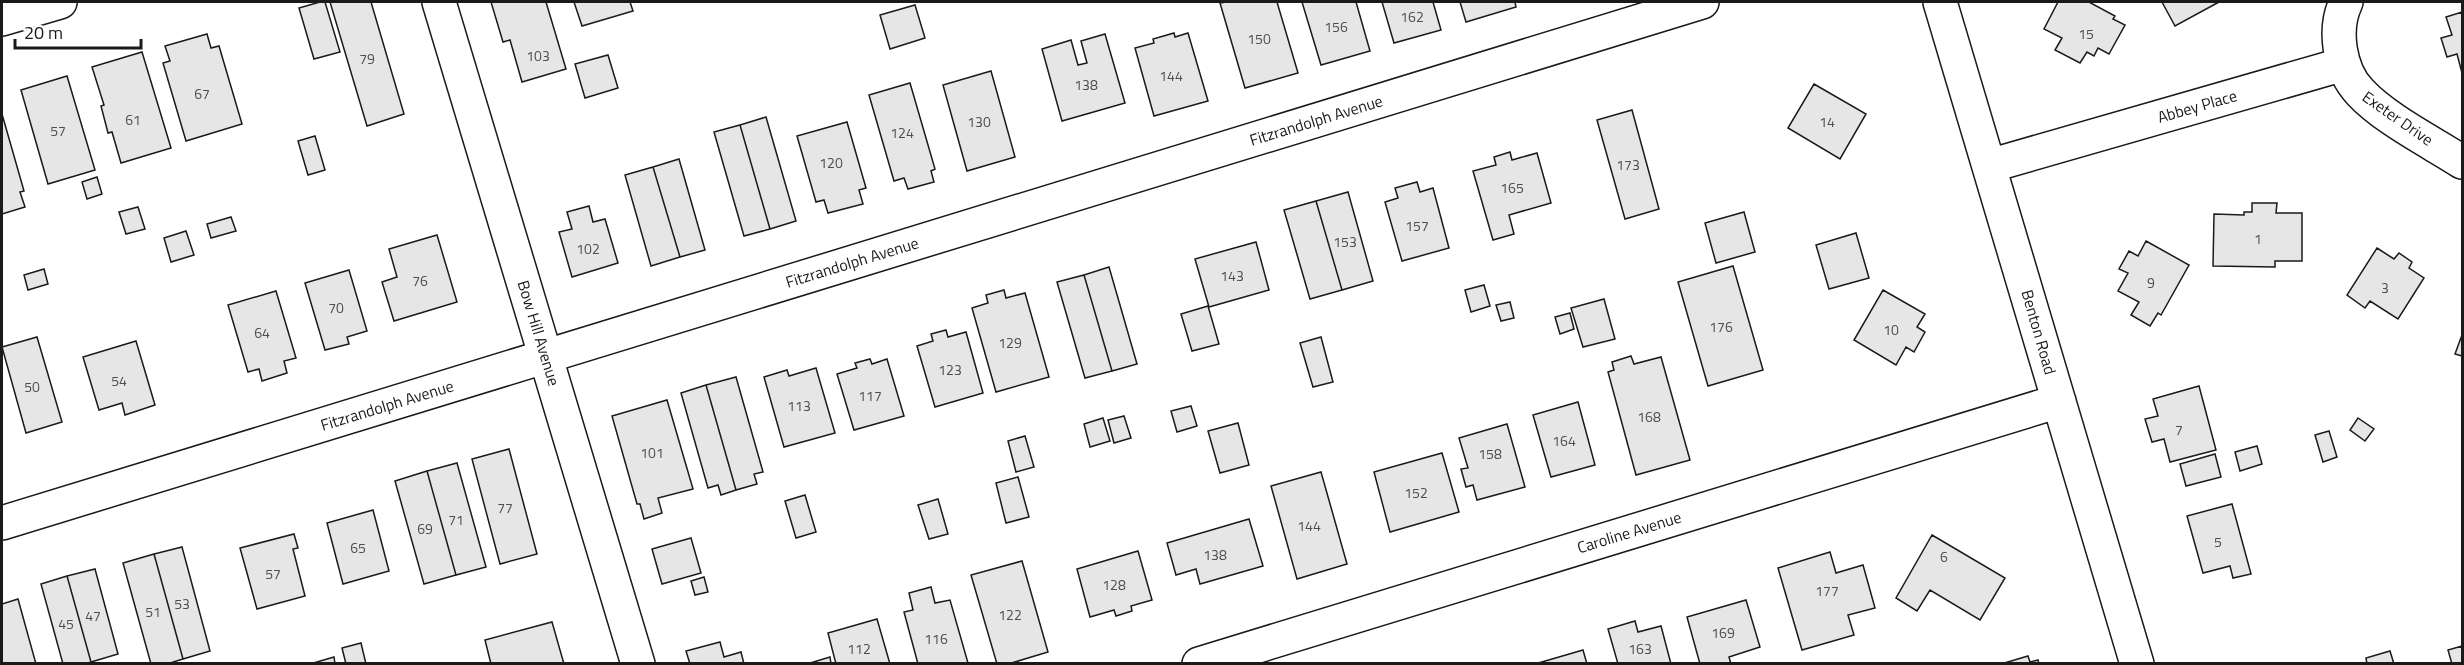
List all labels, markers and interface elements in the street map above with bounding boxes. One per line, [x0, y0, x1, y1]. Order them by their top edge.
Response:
house number: 162 [1400, 6, 1424, 27]
scale bar [15, 12, 141, 50]
house number: 156 [1324, 16, 1348, 37]
text: 20 m [24, 19, 63, 46]
house number: 15 [2078, 23, 2094, 44]
house number: 150 [1247, 28, 1271, 49]
house number: 103 [526, 45, 550, 66]
house number: 79 [359, 48, 375, 69]
house number: 144 [1159, 65, 1183, 86]
house number: 138 [1074, 74, 1098, 95]
house number: 67 [194, 83, 210, 104]
street label: Abbey Place [2154, 83, 2240, 129]
street label: Exeter Drive [2358, 85, 2438, 151]
street label: Fitzrandolph Avenue [1246, 88, 1386, 152]
house number: 61 [125, 109, 141, 130]
house number: 130 [967, 111, 991, 132]
house number: 14 [1819, 111, 1835, 132]
house number: 57 [50, 120, 66, 141]
house number: 124 [890, 122, 914, 143]
house number: 120 [819, 152, 843, 173]
house number: 173 [1616, 154, 1640, 175]
house number: 165 [1500, 177, 1524, 198]
house number: 157 [1405, 215, 1429, 236]
house number: 1 [2254, 228, 2262, 249]
street label: Fitzrandolph Avenue [782, 230, 922, 294]
house number: 153 [1333, 231, 1357, 252]
house number: 102 [576, 238, 600, 259]
house number: 143 [1220, 265, 1244, 286]
house number: 76 [412, 270, 428, 291]
house number: 9 [2147, 272, 2155, 293]
street label: Bow Hill Avenue [512, 277, 566, 389]
house number: 3 [2381, 277, 2389, 298]
street label: Benton Road [2015, 287, 2063, 377]
house number: 70 [328, 297, 344, 318]
house number: 176 [1709, 316, 1733, 337]
house number: 10 [1883, 319, 1899, 340]
house number: 64 [254, 322, 270, 343]
house number: 129 [998, 332, 1022, 353]
house number: 123 [938, 359, 962, 380]
house number: 54 [111, 370, 127, 391]
street label: Fitzrandolph Avenue [317, 373, 457, 437]
house number: 50 [24, 376, 40, 397]
house number: 117 [858, 385, 882, 406]
house number: 113 [787, 395, 811, 416]
house number: 168 [1637, 406, 1661, 427]
house number: 7 [2175, 419, 2183, 440]
house number: 164 [1552, 430, 1576, 451]
house number: 101 [640, 442, 664, 463]
house number: 158 [1478, 443, 1502, 464]
house number: 152 [1404, 482, 1428, 503]
house number: 77 [497, 497, 513, 518]
street label: Caroline Avenue [1574, 505, 1684, 559]
house number: 71 [448, 509, 464, 530]
house number: 144 [1297, 515, 1321, 536]
house number: 69 [417, 518, 433, 539]
house number: 5 [2214, 531, 2222, 552]
house number: 65 [350, 537, 366, 558]
house number: 138 [1203, 544, 1227, 565]
house number: 6 [1940, 546, 1948, 567]
house number: 57 [265, 563, 281, 584]
house number: 128 [1102, 574, 1126, 595]
house number: 177 [1815, 580, 1839, 601]
house number: 53 [174, 593, 190, 614]
house number: 51 [145, 601, 161, 622]
house number: 122 [998, 604, 1022, 625]
house number: 47 [85, 605, 101, 626]
house number: 45 [58, 613, 74, 634]
house number: 169 [1711, 622, 1735, 643]
house number: 116 [924, 628, 948, 649]
house number: 112 [847, 638, 871, 659]
house number: 163 [1628, 638, 1652, 659]

